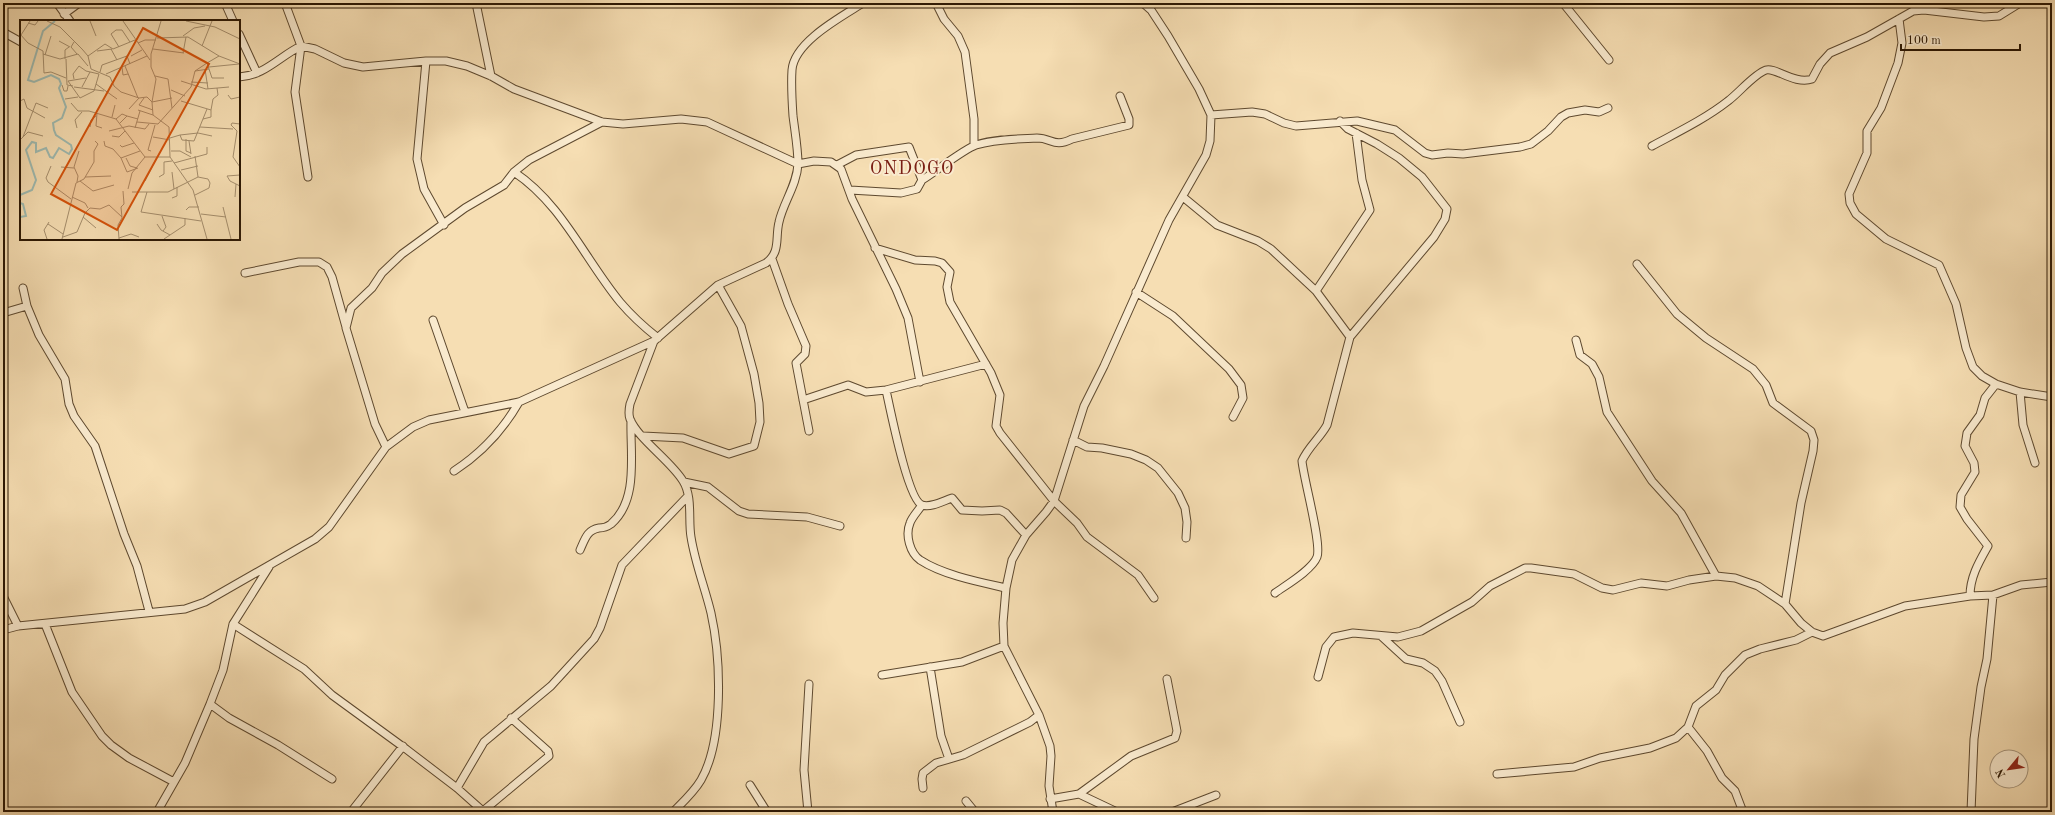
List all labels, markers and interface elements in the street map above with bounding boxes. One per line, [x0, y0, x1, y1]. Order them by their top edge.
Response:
inset map [20, 20, 240, 240]
scale bar [1901, 26, 2020, 52]
text: 100 m [1907, 35, 1941, 47]
district label: ONDOGO [870, 160, 954, 178]
north arrow [1989, 749, 2029, 789]
text: N [1994, 766, 2008, 779]

